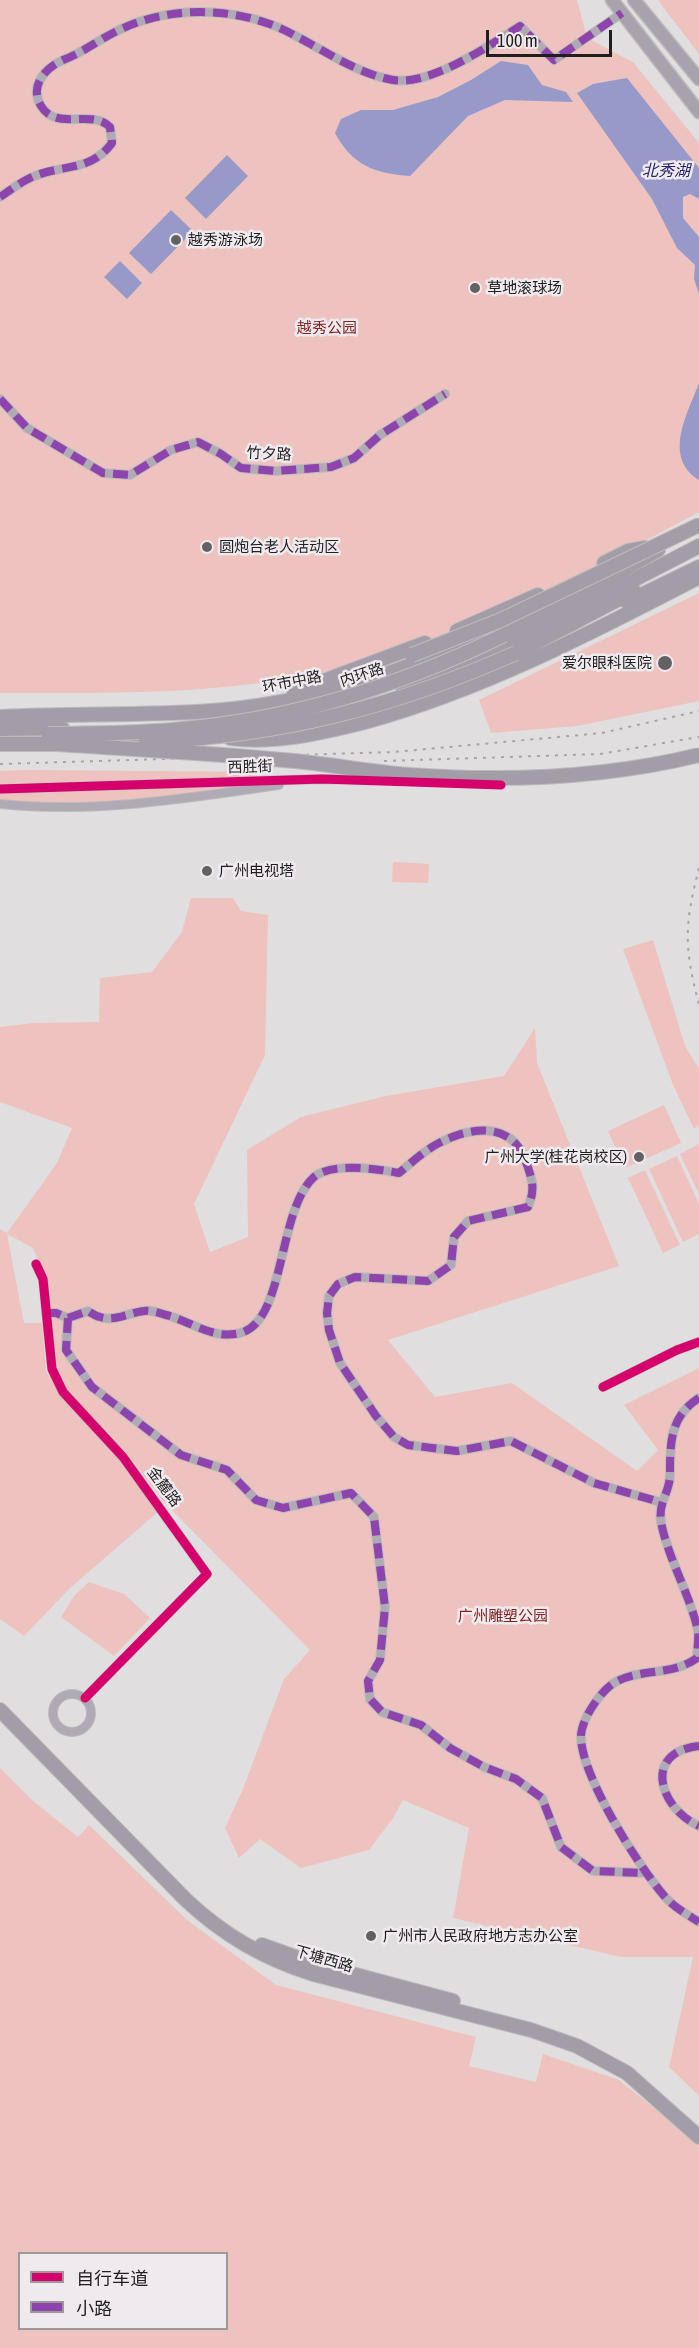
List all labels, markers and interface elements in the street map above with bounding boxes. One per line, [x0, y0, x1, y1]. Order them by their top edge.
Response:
scale bar [489, 18, 615, 56]
text: 100 m [497, 30, 538, 51]
water label: 北秀湖 [642, 161, 690, 181]
place label: 越秀游泳场 [188, 231, 263, 249]
marker: 越秀游泳场 [169, 233, 183, 247]
place label: 草地滚球场 [487, 279, 562, 297]
marker: 草地滚球场 [468, 281, 482, 295]
park label: 越秀公园 [297, 319, 357, 337]
street label: 竹夕路 [246, 444, 292, 464]
place label: 圆炮台老人活动区 [219, 538, 339, 556]
marker: 圆炮台老人活动区 [200, 540, 214, 554]
place label: 爱尔眼科医院 [562, 654, 652, 672]
marker: 爱尔眼科医院 [656, 654, 674, 672]
street label: 内环路 [338, 659, 386, 691]
street label: 环市中路 [261, 667, 323, 697]
street label: 西胜街 [227, 757, 273, 777]
place label: 广州电视塔 [219, 862, 294, 880]
marker: 广州电视塔 [200, 864, 214, 878]
place label: 广州大学(桂花岗校区) [485, 1148, 627, 1166]
marker: 广州大学(桂花岗校区) [632, 1150, 646, 1164]
street label: 金麓路 [143, 1464, 185, 1510]
park label: 广州雕塑公园 [458, 1607, 548, 1625]
place label: 广州市人民政府地方志办公室 [383, 1927, 578, 1945]
marker: 广州市人民政府地方志办公室 [364, 1929, 378, 1943]
street label: 下塘西路 [293, 1942, 355, 1976]
legend [18, 2252, 228, 2330]
text: 自行车道 [76, 2268, 148, 2289]
text: 小路 [76, 2298, 112, 2319]

